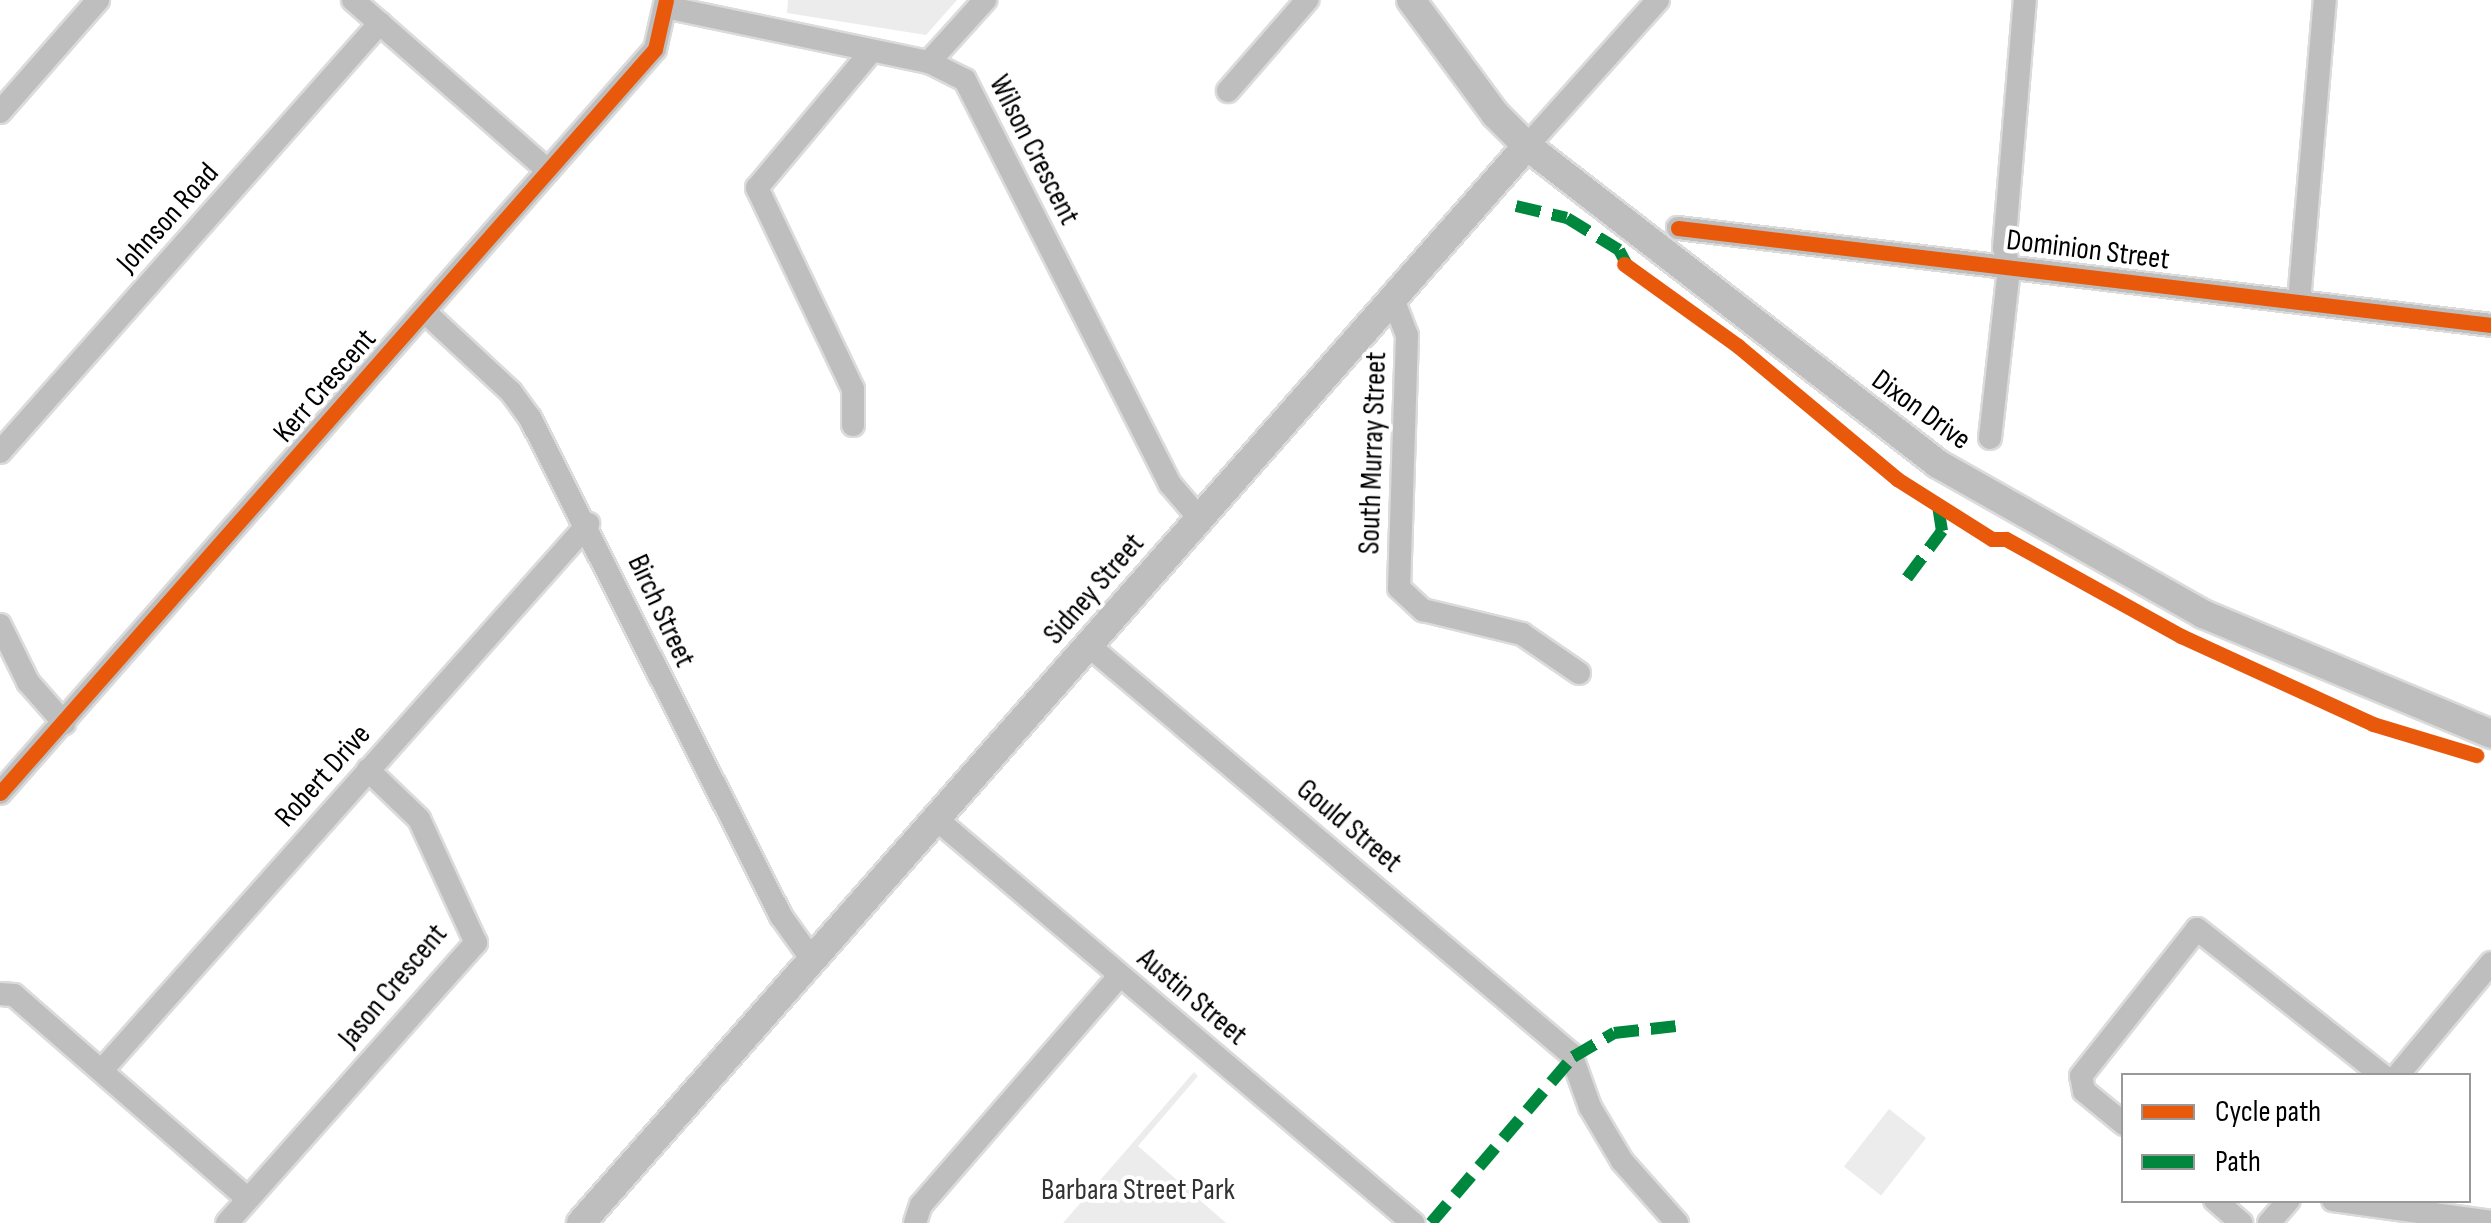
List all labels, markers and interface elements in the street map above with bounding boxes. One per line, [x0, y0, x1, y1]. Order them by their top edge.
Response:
street label: Wilson Crescent [981, 69, 1087, 231]
street label: Johnson Road [109, 156, 227, 280]
street label: Dominion Street [2005, 222, 2171, 278]
street label: Kerr Crescent [266, 322, 384, 450]
street label: South Murray Street [1351, 351, 1395, 555]
street label: Dixon Drive [1865, 362, 1977, 458]
street label: Sidney Street [1036, 526, 1152, 652]
street label: Birch Street [619, 549, 703, 673]
street label: Robert Drive [268, 717, 378, 835]
street label: Gould Street [1289, 772, 1409, 880]
street label: Jason Crescent [331, 917, 455, 1055]
street label: Austin Street [1130, 941, 1254, 1053]
legend [2121, 1073, 2471, 1203]
text: Cycle path [2215, 1094, 2321, 1130]
text: Path [2215, 1144, 2261, 1180]
park label: Barbara Street Park [1041, 1172, 1235, 1208]

